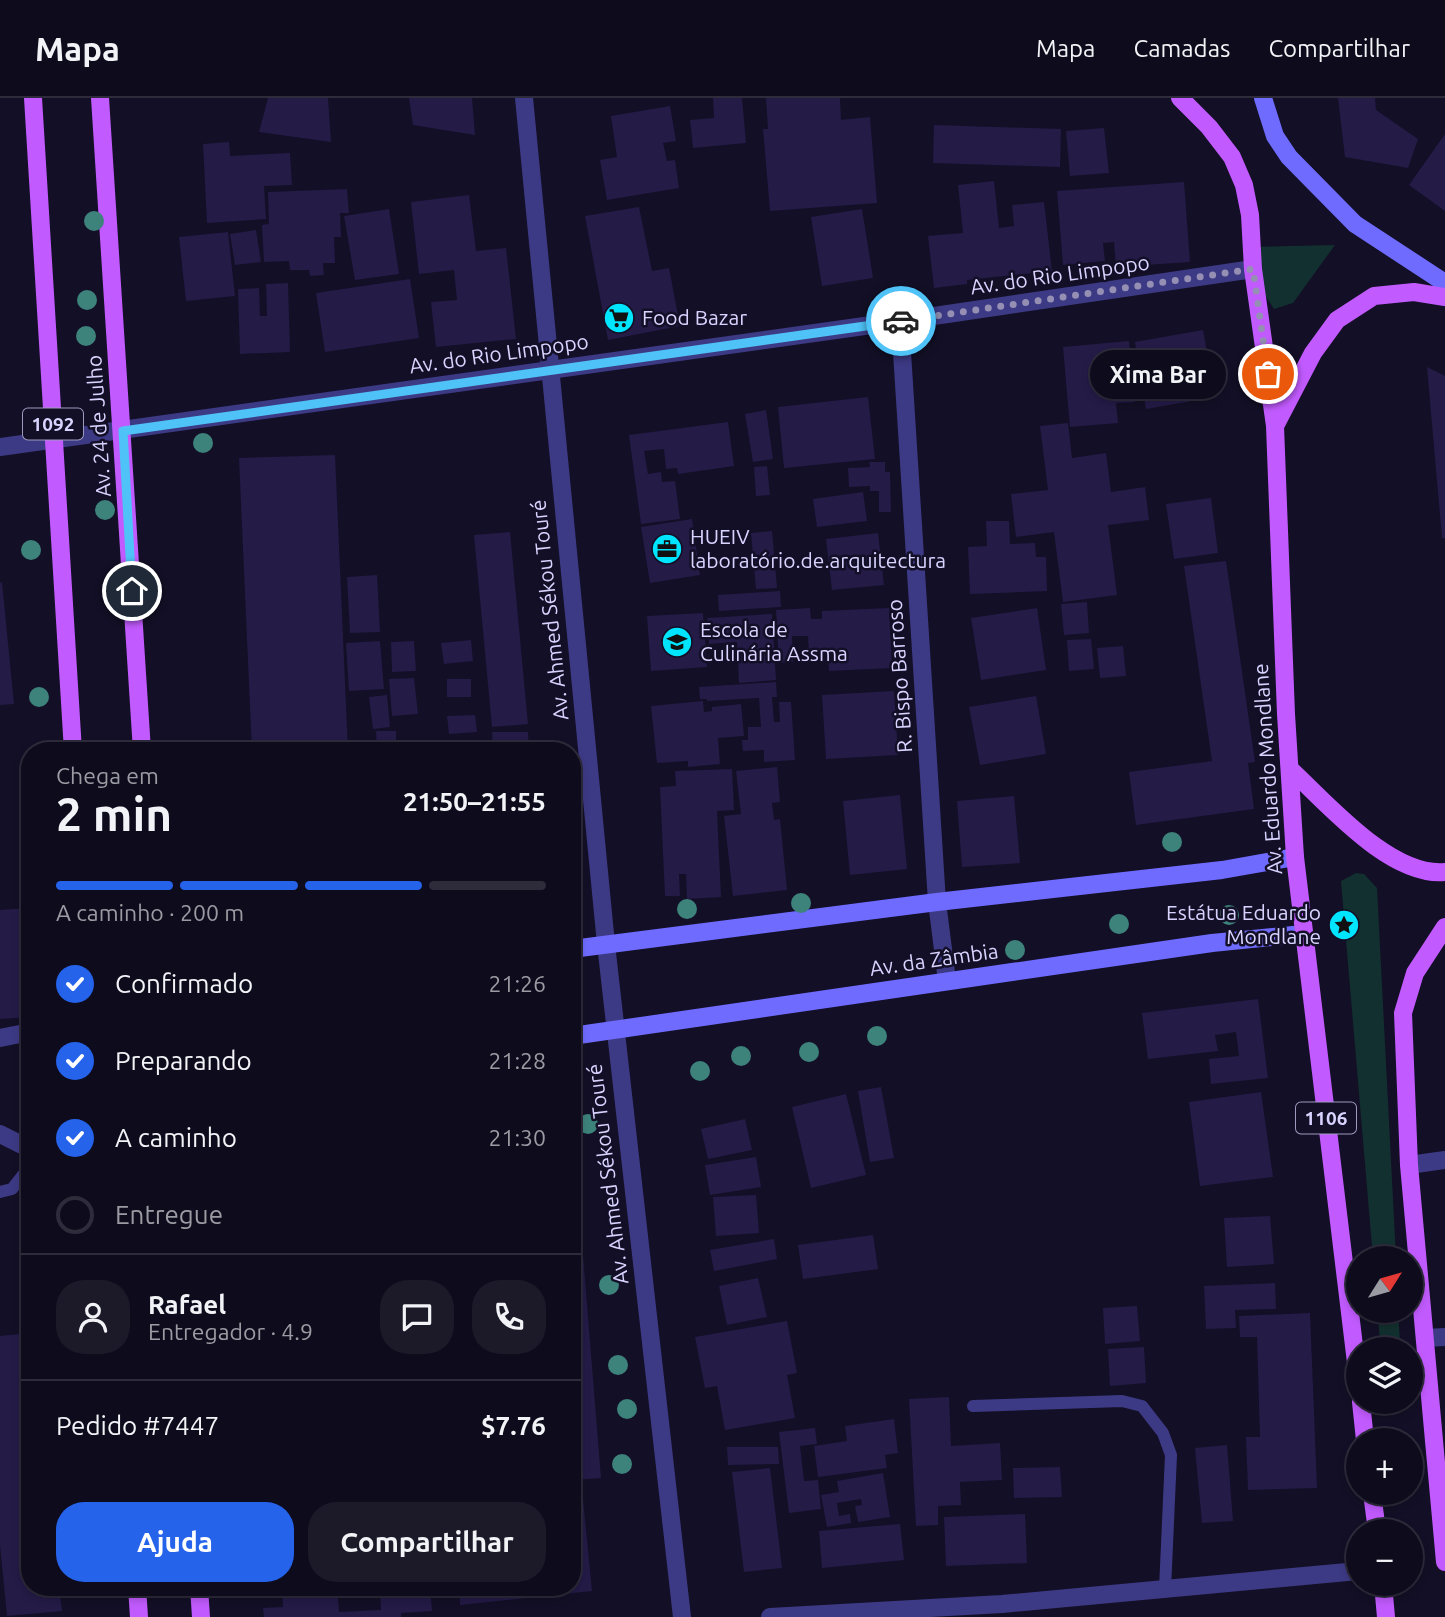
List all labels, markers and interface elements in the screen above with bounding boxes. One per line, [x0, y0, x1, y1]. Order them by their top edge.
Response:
text: Mapa [35, 30, 120, 67]
text: Mapa [1036, 35, 1095, 62]
text: Camadas [1133, 35, 1230, 62]
text: Compartilhar [1268, 35, 1410, 62]
street label: Av. do Rio Limpopo [969, 250, 1151, 298]
courier [866, 286, 936, 356]
supermarket icon: Food Bazar [602, 301, 636, 335]
icon: car [882, 302, 920, 340]
place label: Food Bazar [642, 305, 747, 329]
street label: Av. do Rio Limpopo [408, 329, 590, 377]
pin [1238, 344, 1298, 404]
callout: Xima Bar [1090, 350, 1226, 398]
street label: Av. 24 de Julho [81, 354, 115, 498]
icon: bag [1249, 355, 1287, 393]
text: Xima Bar [1110, 362, 1206, 387]
road number: 1092 [23, 408, 83, 440]
street label: Av. Ahmed Sékou Touré [525, 499, 573, 722]
place label: HUEIV laboratório.de.arquitectura [690, 524, 946, 572]
office icon: HUEIV laboratório.de.arquitectura [650, 532, 684, 566]
pin [102, 561, 162, 621]
icon: home [113, 572, 151, 610]
street label: R. Bispo Barroso [882, 598, 916, 754]
place label: Escola de Culinária Assma [700, 617, 848, 665]
school or university icon: Escola de Culinária Assma [660, 625, 694, 659]
street label: Av. Eduardo Mondlane [1248, 663, 1286, 876]
text: Chega em [56, 763, 159, 788]
text: 21:50–21:55 [403, 787, 546, 816]
text: 2 min [56, 788, 172, 840]
text: A caminho · 200 m [56, 900, 244, 925]
place label: Estátua Eduardo Mondlane [1166, 900, 1321, 948]
place icon: Estátua Eduardo Mondlane [1327, 908, 1361, 942]
street label: Av. da Zâmbia [868, 938, 1000, 980]
icon: check [56, 965, 94, 1003]
text: Confirmado [115, 969, 253, 998]
text: 21:26 [488, 971, 546, 996]
icon: check [56, 1042, 94, 1080]
text: Preparando [115, 1046, 252, 1075]
text: 21:28 [488, 1048, 546, 1073]
street label: Av. Ahmed Sékou Touré [582, 1063, 632, 1286]
road number: 1106 [1296, 1102, 1356, 1134]
icon: check [56, 1119, 94, 1157]
text: A caminho [115, 1123, 237, 1152]
text: 21:30 [488, 1125, 546, 1150]
text: Entregue [115, 1200, 223, 1229]
north arrow [1346, 1246, 1423, 1323]
map controls [1346, 1246, 1423, 1596]
button: person [56, 1280, 130, 1354]
button: chat [380, 1280, 454, 1354]
button: phone [472, 1280, 546, 1354]
text: Rafael [148, 1290, 226, 1319]
text: Entregador · 4.9 [148, 1319, 313, 1344]
button: layers [1346, 1337, 1423, 1414]
text: Pedido #7447 [56, 1411, 219, 1440]
text: $7.76 [481, 1411, 546, 1440]
button: + [1346, 1428, 1423, 1505]
button: Ajuda [56, 1502, 294, 1582]
button: Compartilhar [308, 1502, 546, 1582]
button: − [1346, 1519, 1423, 1596]

